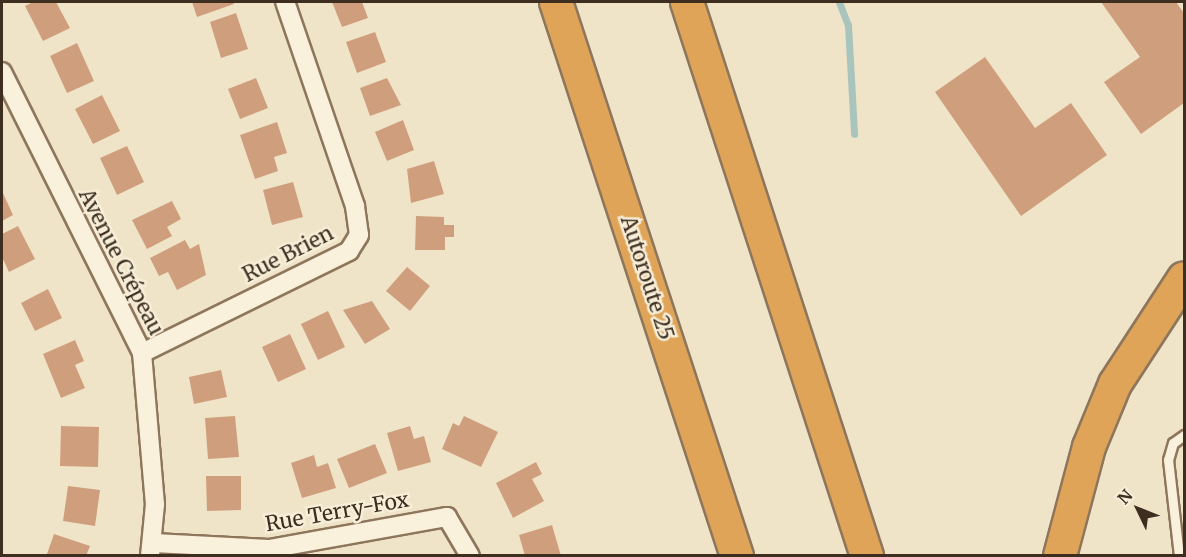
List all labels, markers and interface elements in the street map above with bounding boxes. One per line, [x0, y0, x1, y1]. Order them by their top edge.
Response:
street label: Avenue Crépeau [73, 185, 169, 339]
street label: Autoroute 25 [615, 213, 679, 343]
street label: Rue Brien [238, 220, 338, 288]
north arrow [1108, 479, 1168, 539]
text: N [1113, 485, 1136, 508]
street label: Rue Terry-Fox [263, 487, 411, 537]

